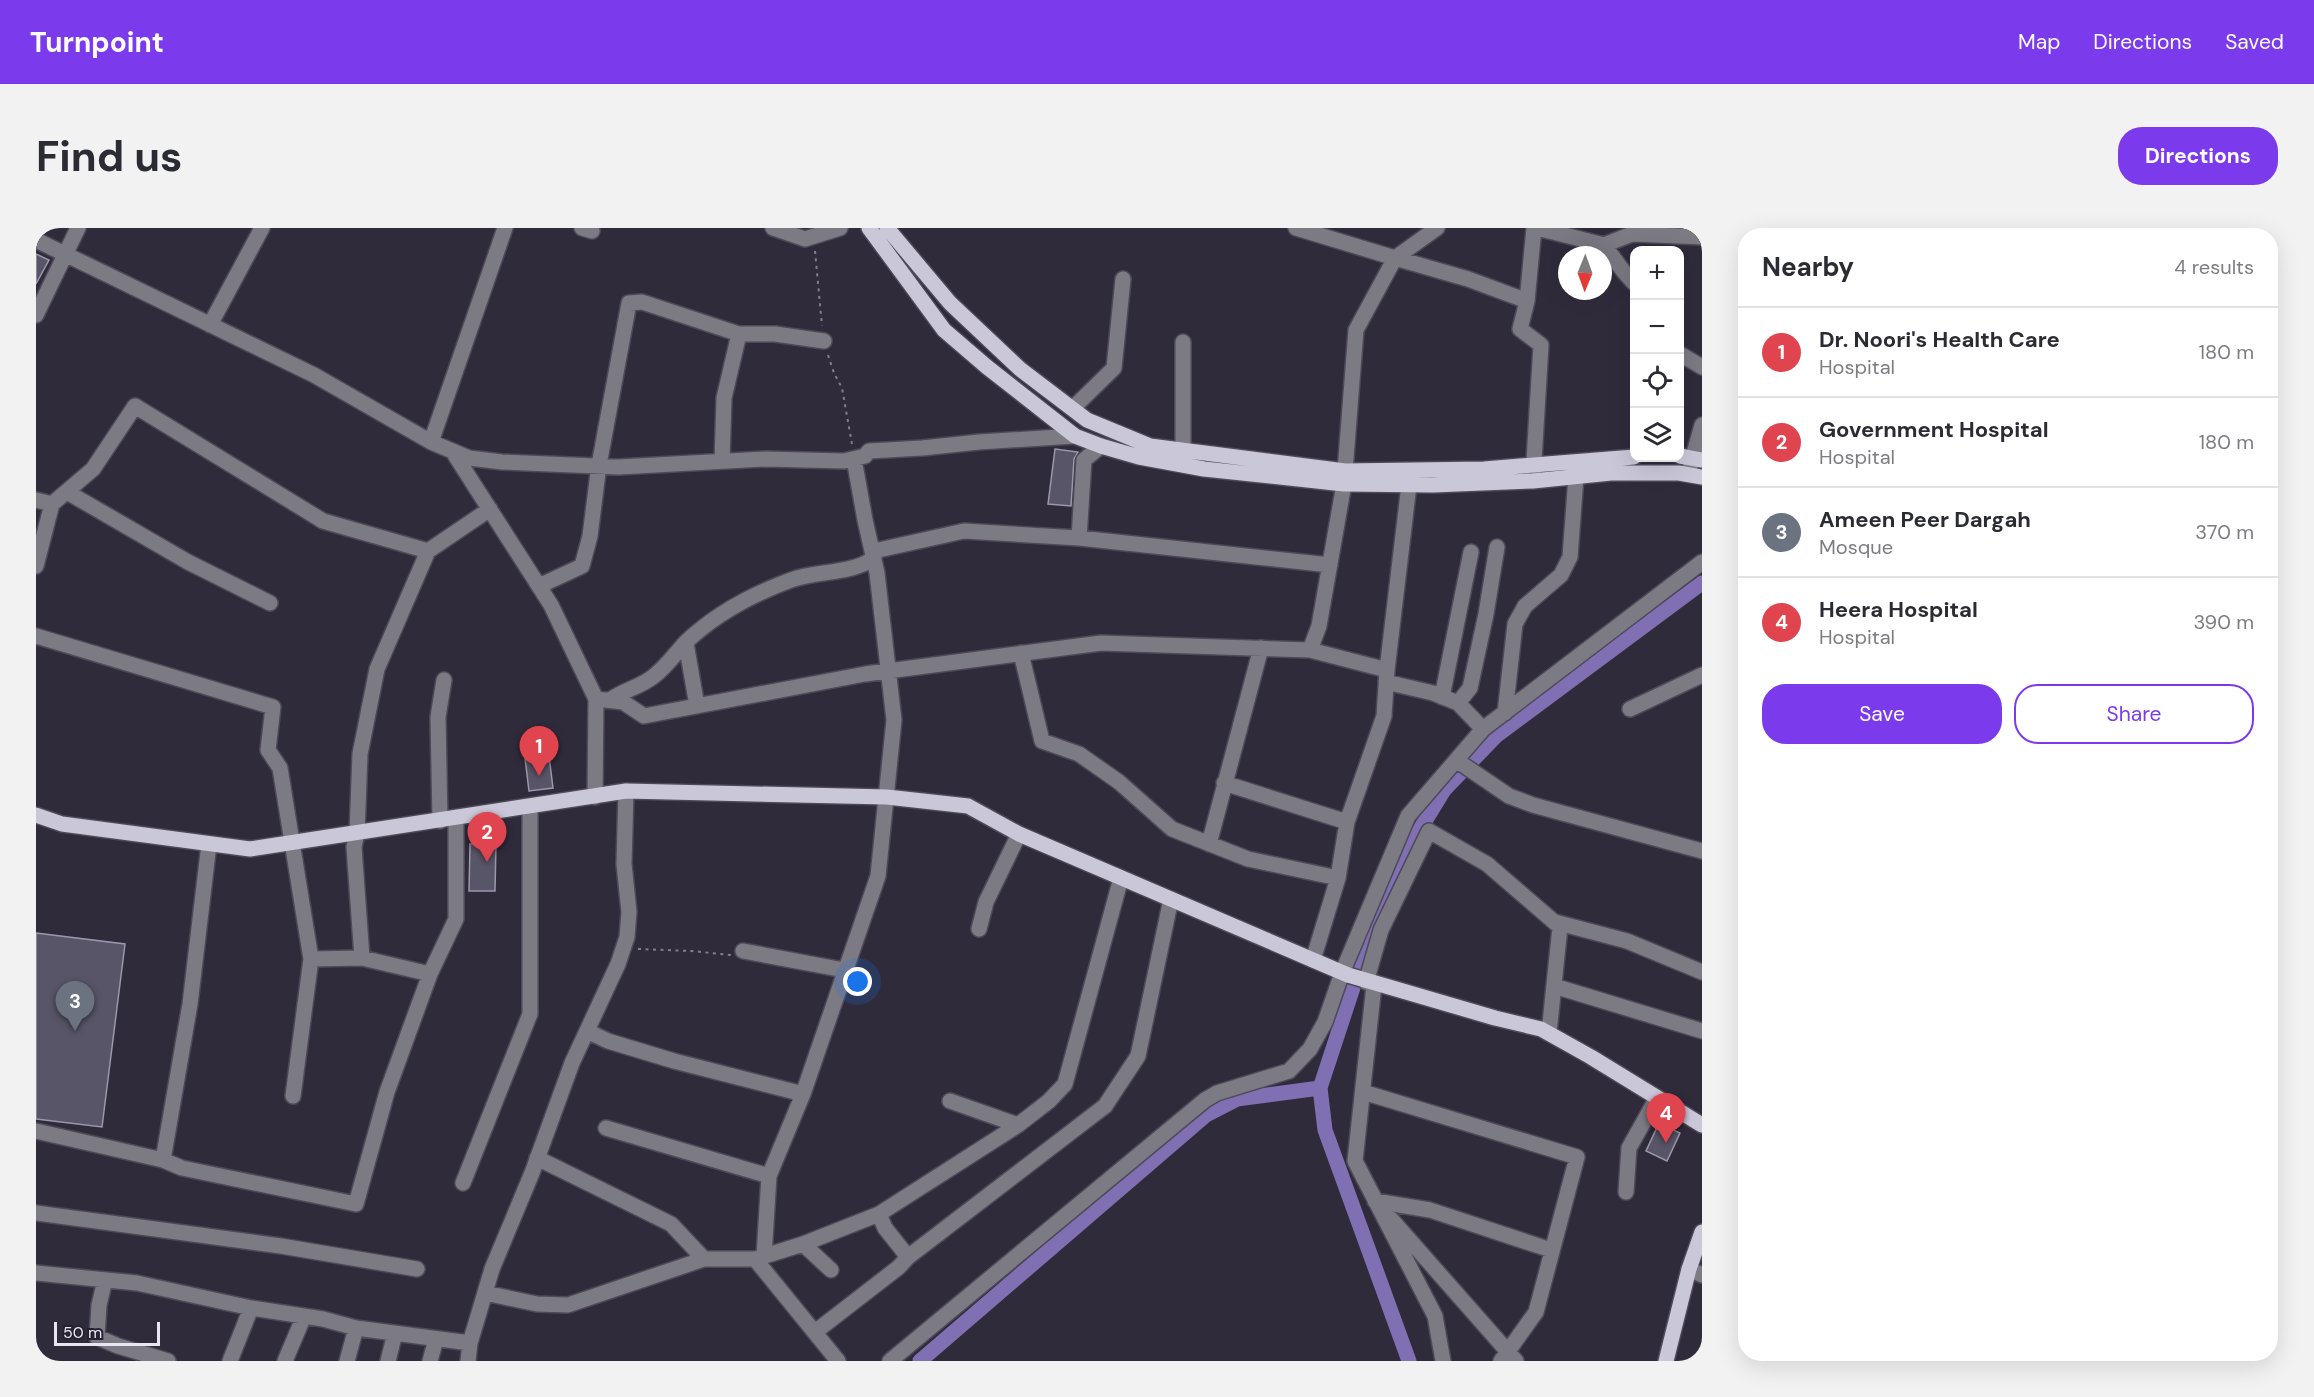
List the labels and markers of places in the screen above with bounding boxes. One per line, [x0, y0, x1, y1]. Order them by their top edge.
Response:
pin: 1 [520, 726, 558, 776]
pin: 2 [468, 812, 506, 862]
pin: 3 [56, 982, 94, 1031]
pin: 4 [1646, 1094, 1686, 1143]

